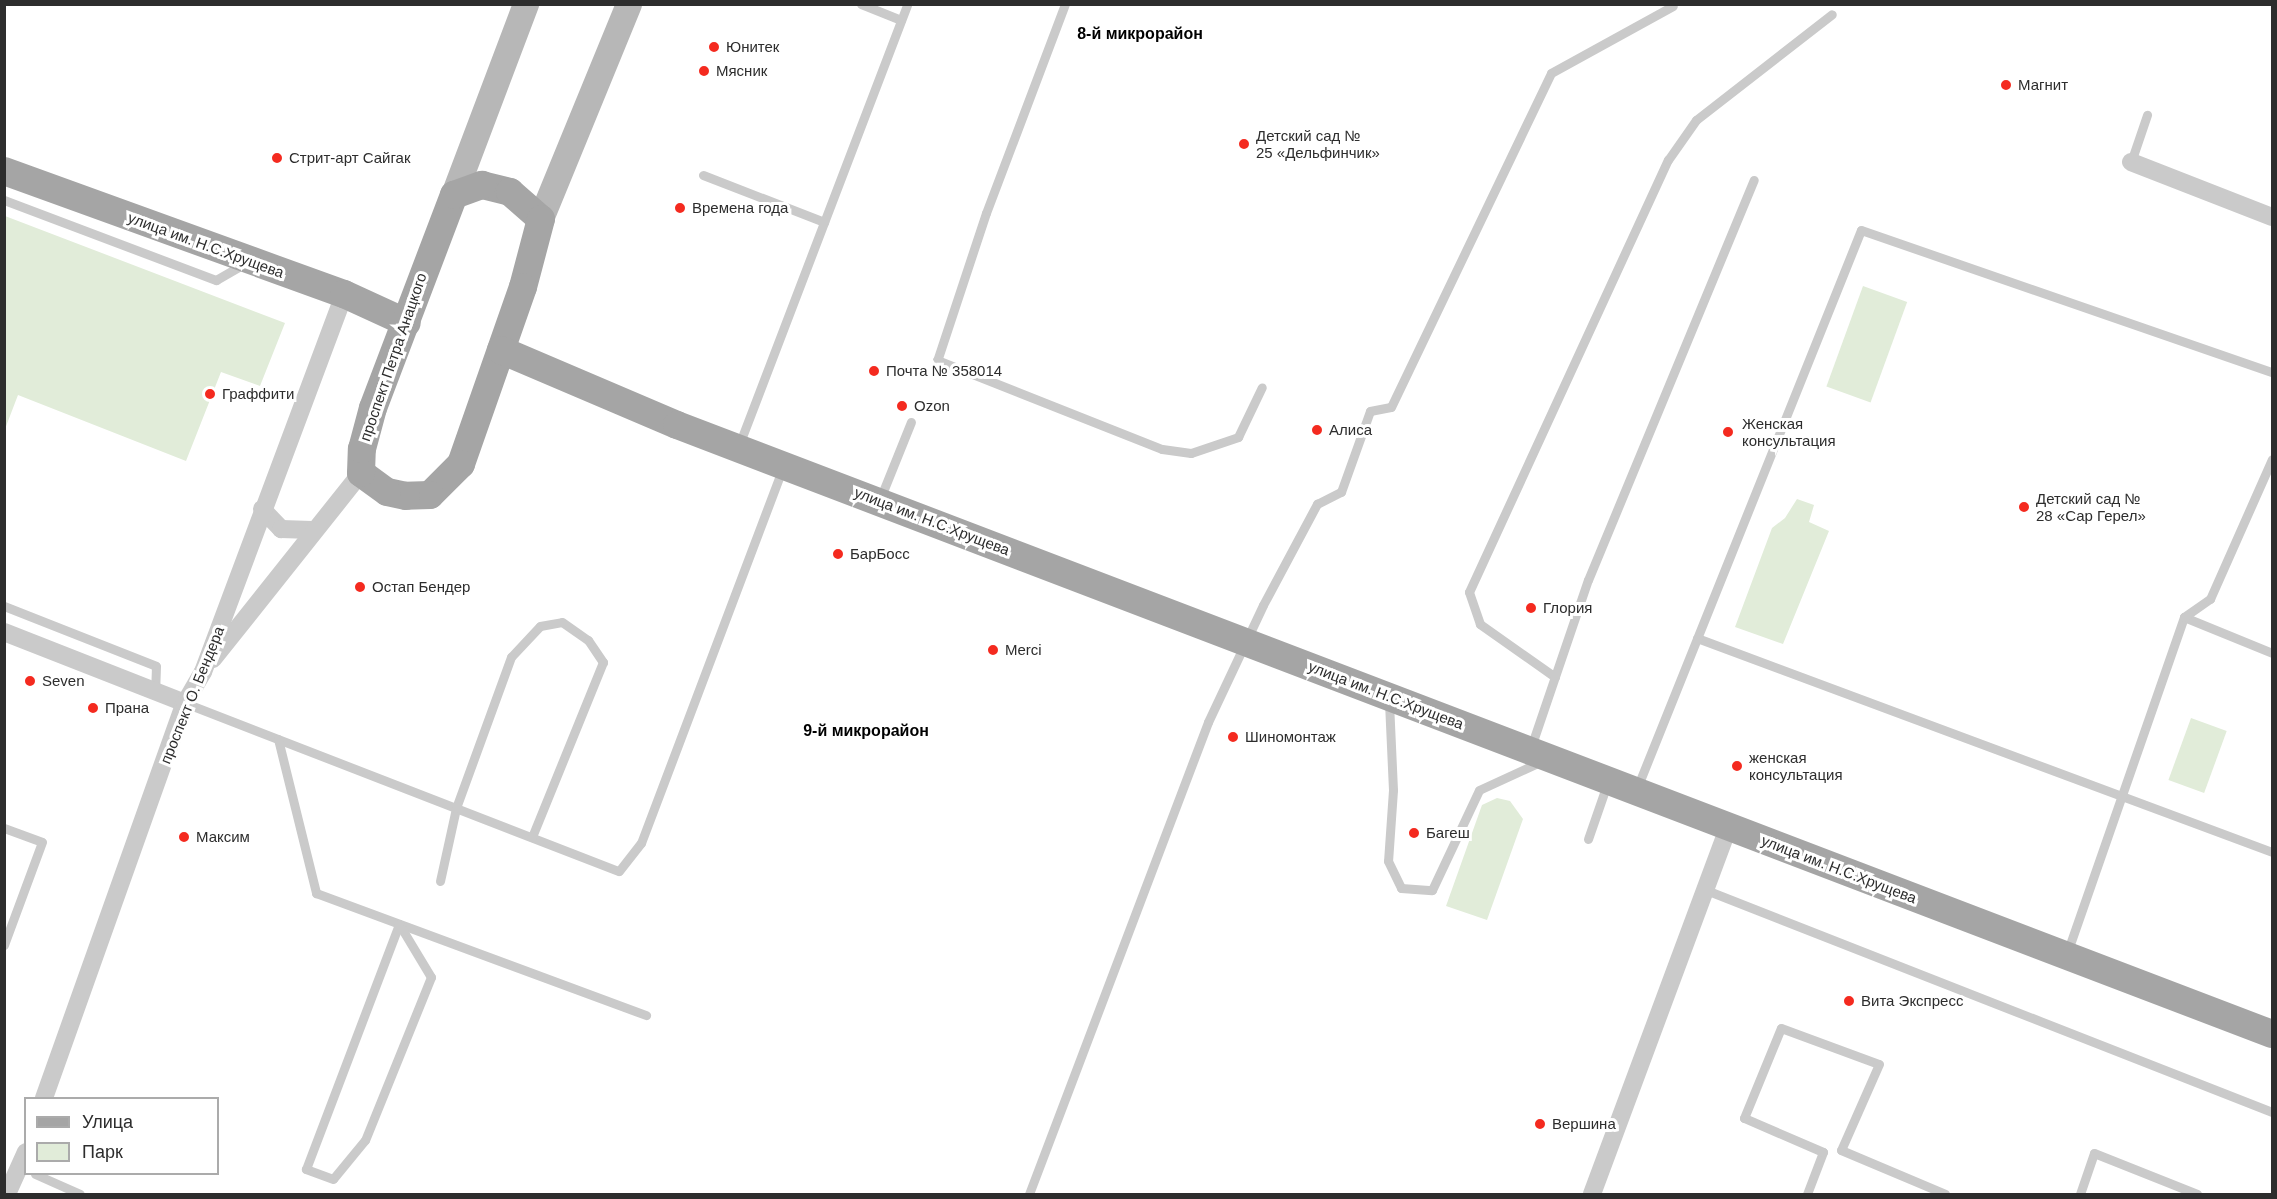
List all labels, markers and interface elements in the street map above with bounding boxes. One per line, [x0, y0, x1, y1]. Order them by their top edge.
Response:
district label: 8-й микрорайон [1077, 24, 1203, 44]
place label: Юнитек [726, 38, 779, 56]
marker: Юнитек [707, 40, 721, 54]
place label: Мясник [716, 62, 767, 80]
marker: Мясник [697, 64, 711, 78]
place label: Магнит [2018, 76, 2068, 94]
marker: Магнит [1999, 78, 2013, 92]
place label: Детский сад № 25 «Дельфинчик» [1256, 126, 1380, 161]
marker: Детский сад № 25 «Дельфинчик» [1237, 137, 1251, 151]
place label: Стрит-арт Сайгак [289, 149, 410, 167]
marker: Стрит-арт Сайгак [270, 151, 284, 165]
place label: Времена года [692, 199, 788, 217]
marker: Времена года [673, 201, 687, 215]
street label: улица им. Н.С.Хрущева [126, 208, 286, 282]
street label: проспект Петра Анацкого [356, 271, 430, 443]
place label: Почта № 358014 [886, 362, 1002, 380]
marker: Почта № 358014 [867, 364, 881, 378]
place label: Граффити [222, 385, 294, 403]
marker: Граффити [203, 387, 217, 401]
place label: Ozon [914, 397, 950, 415]
marker: Ozon [895, 399, 909, 413]
place label: Женская консультация [1742, 414, 1836, 449]
place label: Алиса [1329, 421, 1372, 439]
marker: Алиса [1310, 423, 1324, 437]
marker: Женская консультация [1719, 423, 1737, 441]
street label: улица им. Н.С.Хрущева [852, 483, 1012, 559]
place label: Детский сад № 28 «Сар Герел» [2036, 489, 2146, 524]
marker: Детский сад № 28 «Сар Герел» [2017, 500, 2031, 514]
place label: БарБосс [850, 545, 910, 563]
marker: БарБосс [831, 547, 845, 561]
place label: Остап Бендер [372, 578, 470, 596]
marker: Остап Бендер [353, 580, 367, 594]
place label: Глория [1543, 599, 1592, 617]
marker: Глория [1524, 601, 1538, 615]
street label: проспект О. Бендера [156, 624, 228, 766]
place label: Merci [1005, 641, 1042, 659]
marker: Merci [986, 643, 1000, 657]
street label: улица им. Н.С.Хрущева [1306, 657, 1466, 733]
place label: Seven [42, 672, 85, 690]
marker: Seven [23, 674, 37, 688]
place label: Прана [105, 699, 149, 717]
marker: Прана [86, 701, 100, 715]
district label: 9-й микрорайон [803, 721, 929, 741]
place label: Шиномонтаж [1245, 728, 1336, 746]
marker: Шиномонтаж [1226, 730, 1240, 744]
place label: женская консультация [1749, 748, 1843, 783]
marker: женская консультация [1730, 759, 1744, 773]
place label: Багеш [1426, 824, 1470, 842]
marker: Багеш [1407, 826, 1421, 840]
place label: Максим [196, 828, 250, 846]
marker: Максим [177, 830, 191, 844]
street label: улица им. Н.С.Хрущева [1759, 831, 1919, 907]
place label: Вита Экспресс [1861, 992, 1963, 1010]
marker: Вита Экспресс [1842, 994, 1856, 1008]
legend [24, 1097, 219, 1175]
text: Улица [82, 1112, 133, 1132]
place label: Вершина [1552, 1115, 1616, 1133]
marker: Вершина [1533, 1117, 1547, 1131]
text: Парк [82, 1142, 123, 1162]

